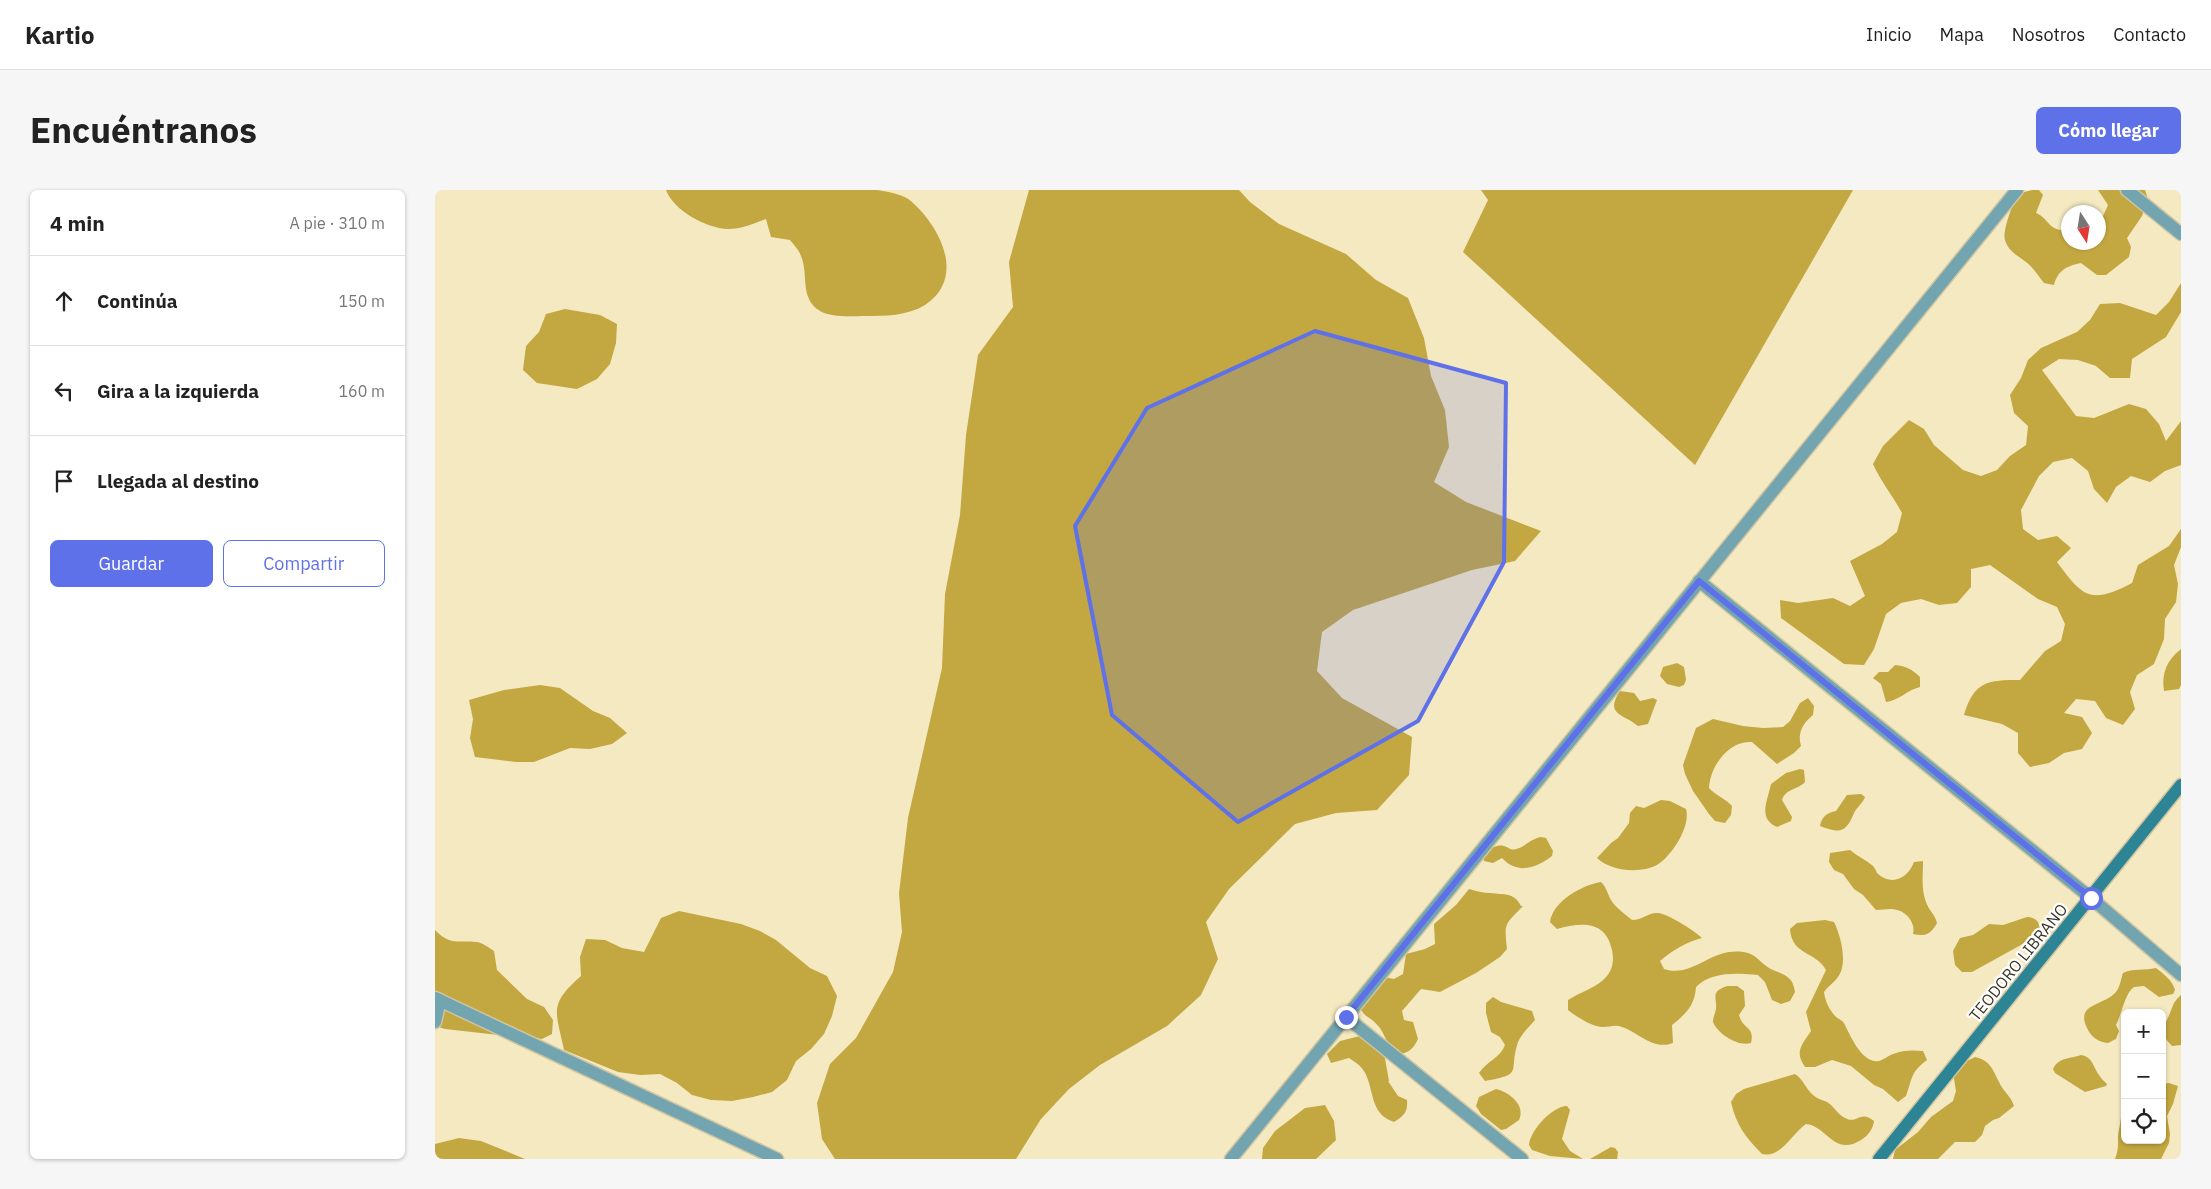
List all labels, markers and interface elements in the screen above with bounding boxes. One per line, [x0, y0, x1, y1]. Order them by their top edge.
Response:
text: Kartio [25, 19, 95, 51]
text: Inicio [1866, 23, 1912, 46]
text: Mapa [1940, 23, 1984, 46]
text: Nosotros [2012, 23, 2085, 46]
text: Contacto [2113, 23, 2186, 46]
text: Encuéntranos [30, 107, 257, 153]
button: Cómo llegar [2036, 107, 2181, 154]
north arrow [2061, 205, 2106, 250]
text: 4 min [50, 209, 105, 237]
text: A pie · 310 m [290, 213, 385, 233]
icon: ahead [50, 287, 78, 315]
text: Continúa [97, 289, 178, 313]
text: 150 m [338, 291, 385, 311]
icon: left [50, 377, 78, 405]
text: Gira a la izquierda [97, 379, 259, 403]
text: 160 m [338, 381, 385, 401]
icon: arrive [50, 467, 78, 495]
text: Llegada al destino [97, 469, 259, 493]
button: Guardar [50, 540, 213, 587]
button: Compartir [223, 540, 385, 587]
route start [2080, 887, 2103, 910]
street label: TEODORO LIBRANO [1965, 899, 2071, 1025]
route end [1335, 1006, 1358, 1029]
map controls [2121, 1009, 2166, 1144]
button: + [2121, 1009, 2166, 1054]
button: − [2121, 1054, 2166, 1099]
button: locate [2121, 1099, 2166, 1144]

